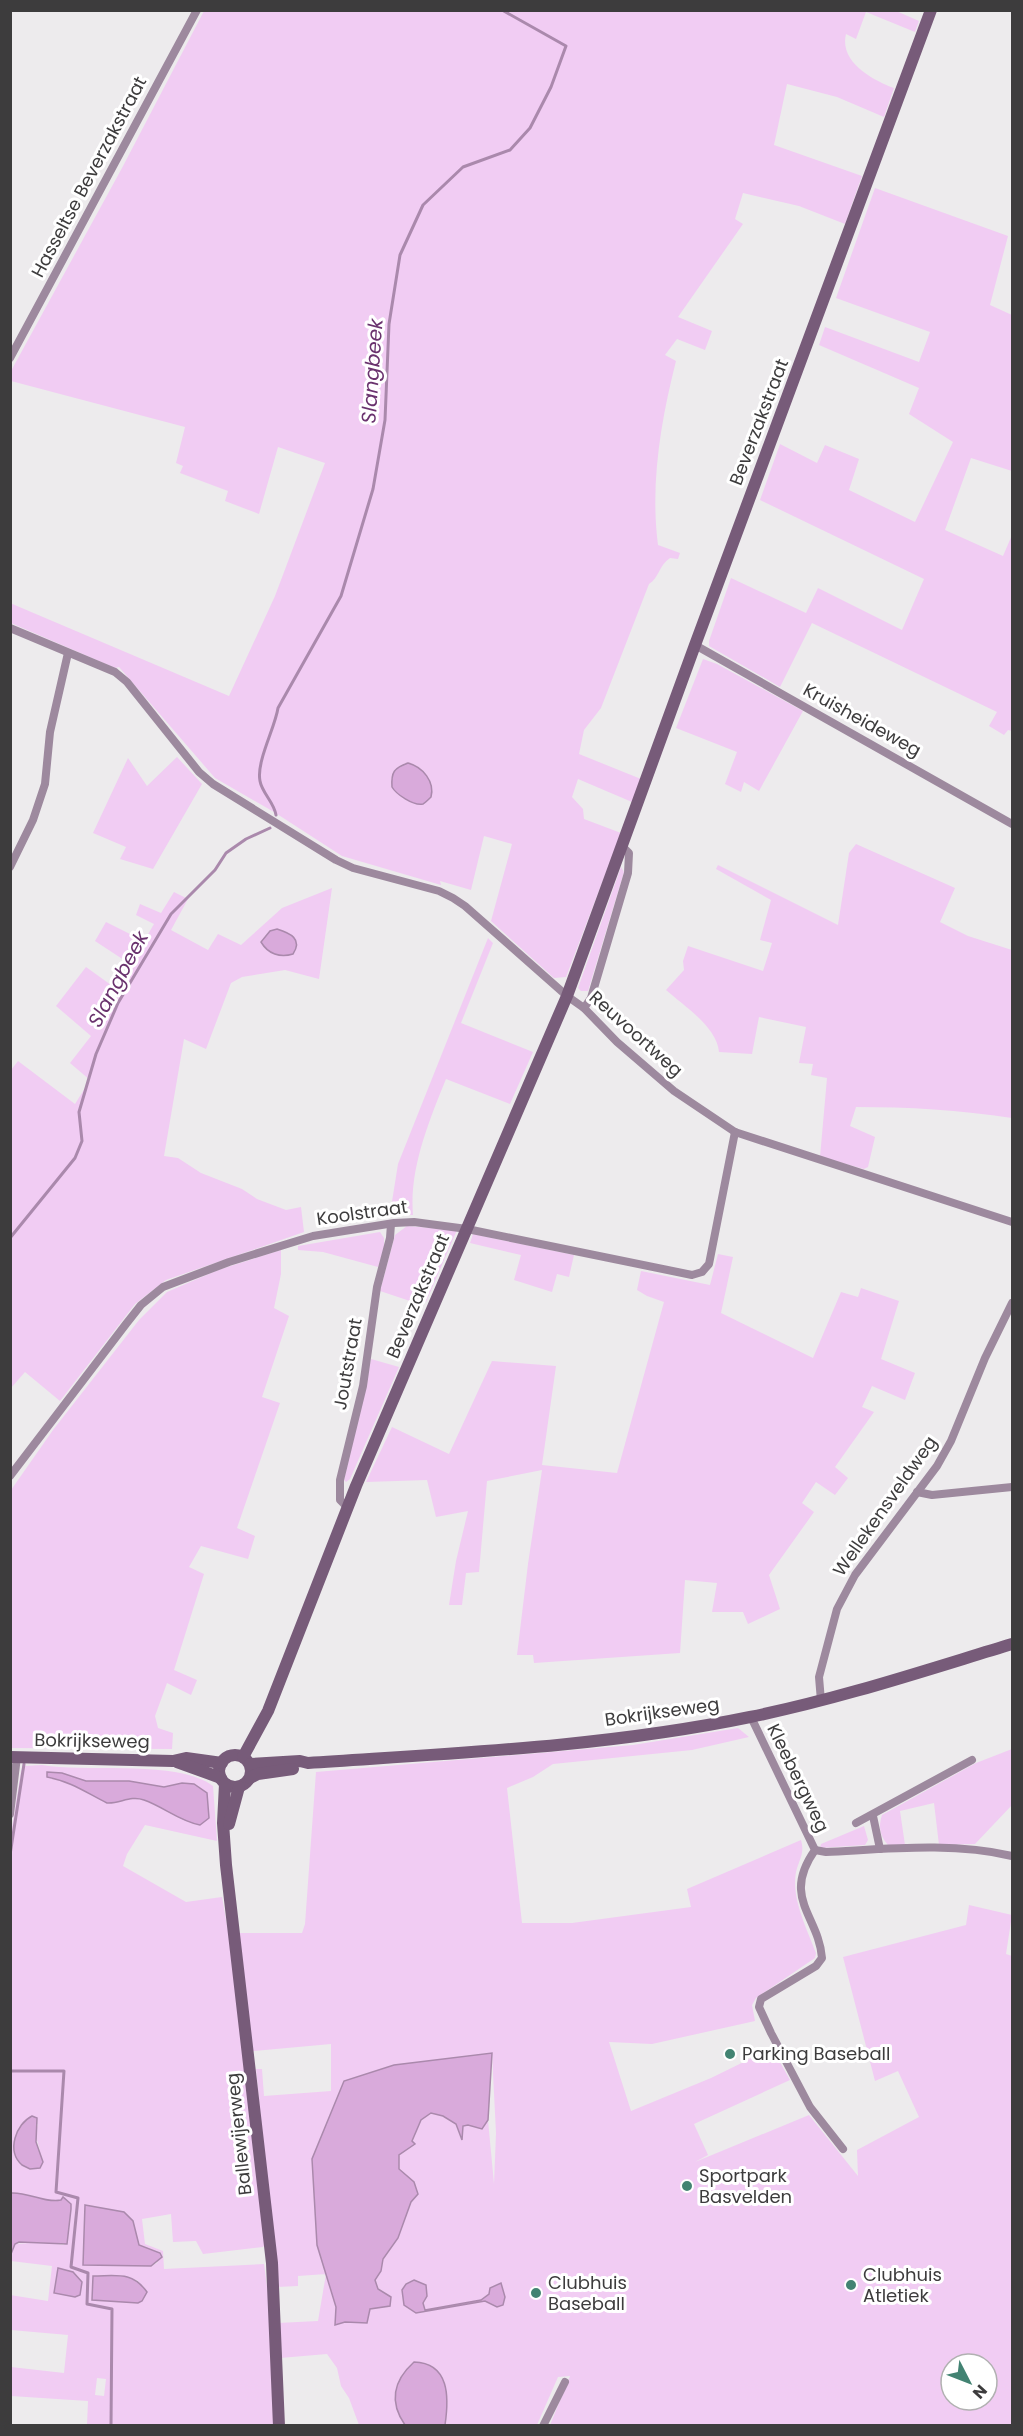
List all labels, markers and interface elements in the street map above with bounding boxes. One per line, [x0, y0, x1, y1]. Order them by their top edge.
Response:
street label: Hasseltse Beverzakstraat [25, 72, 152, 282]
water label: Slangbeek [354, 316, 390, 424]
street label: Beverzakstraat [723, 355, 794, 489]
street label: Kruisheideweg [799, 677, 926, 762]
water label: Slangbeek [81, 925, 156, 1032]
street label: Reuvoortweg [584, 985, 689, 1082]
street label: Koolstraat [315, 1194, 409, 1231]
street label: Beverzakstraat [380, 1230, 455, 1362]
street label: Joutstraat [327, 1316, 368, 1412]
street label: Wellekensveldweg [827, 1431, 942, 1581]
street label: Bokrijkseweg [603, 1691, 721, 1732]
street label: Kleebergweg [761, 1719, 836, 1836]
street label: Bokrijkseweg [34, 1727, 150, 1754]
place label: Parking Baseball [742, 2041, 890, 2066]
marker: Parking Baseball [723, 2047, 737, 2061]
street label: Ballewijerweg [220, 2072, 257, 2196]
place label: Sportpark Basvelden [699, 2163, 792, 2209]
marker: Sportpark Basvelden [680, 2179, 694, 2193]
place label: Clubhuis Atletiek [863, 2262, 942, 2308]
place label: Clubhuis Baseball [548, 2270, 627, 2316]
marker: Clubhuis Atletiek [844, 2278, 858, 2292]
marker: Clubhuis Baseball [529, 2286, 543, 2300]
north arrow [939, 2352, 999, 2412]
text: N [967, 2380, 992, 2404]

